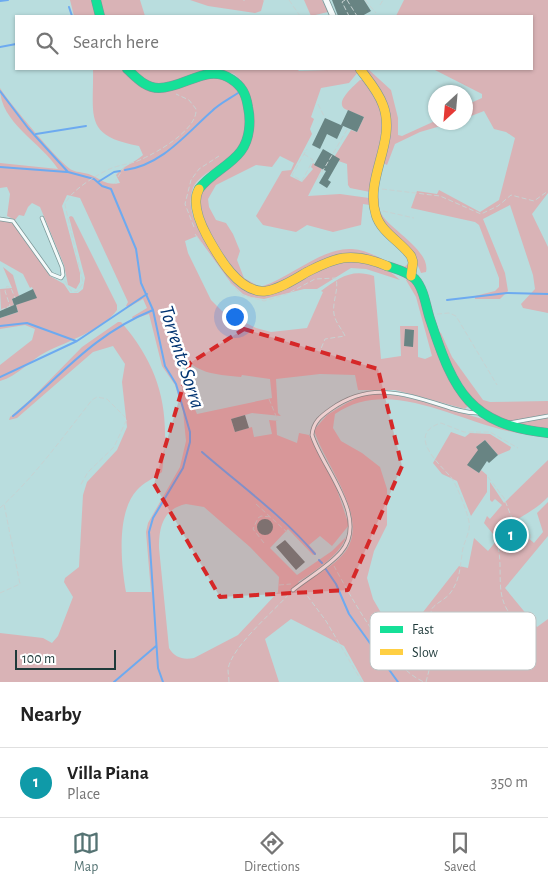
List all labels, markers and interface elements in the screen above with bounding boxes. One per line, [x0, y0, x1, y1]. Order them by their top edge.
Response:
search box [15, 15, 533, 70]
icon: search [33, 29, 61, 57]
text: Search here [73, 33, 159, 52]
north arrow [428, 85, 473, 130]
water label: Torrente Sorra [156, 303, 208, 411]
your location [222, 304, 248, 330]
pin: 1 [495, 516, 527, 554]
legend [370, 612, 536, 670]
text: Fast [412, 623, 434, 637]
text: Slow [412, 646, 439, 660]
scale bar [15, 647, 116, 670]
text: 100 m [22, 652, 55, 666]
text: Nearby [20, 704, 81, 725]
text: Villa Piana [67, 764, 149, 783]
text: 1 [33, 774, 39, 790]
text: 350 m [491, 774, 528, 790]
text: Place [67, 786, 100, 802]
tab: Map [72, 829, 100, 876]
tab: Directions [244, 829, 300, 876]
tab: Saved [444, 829, 476, 876]

